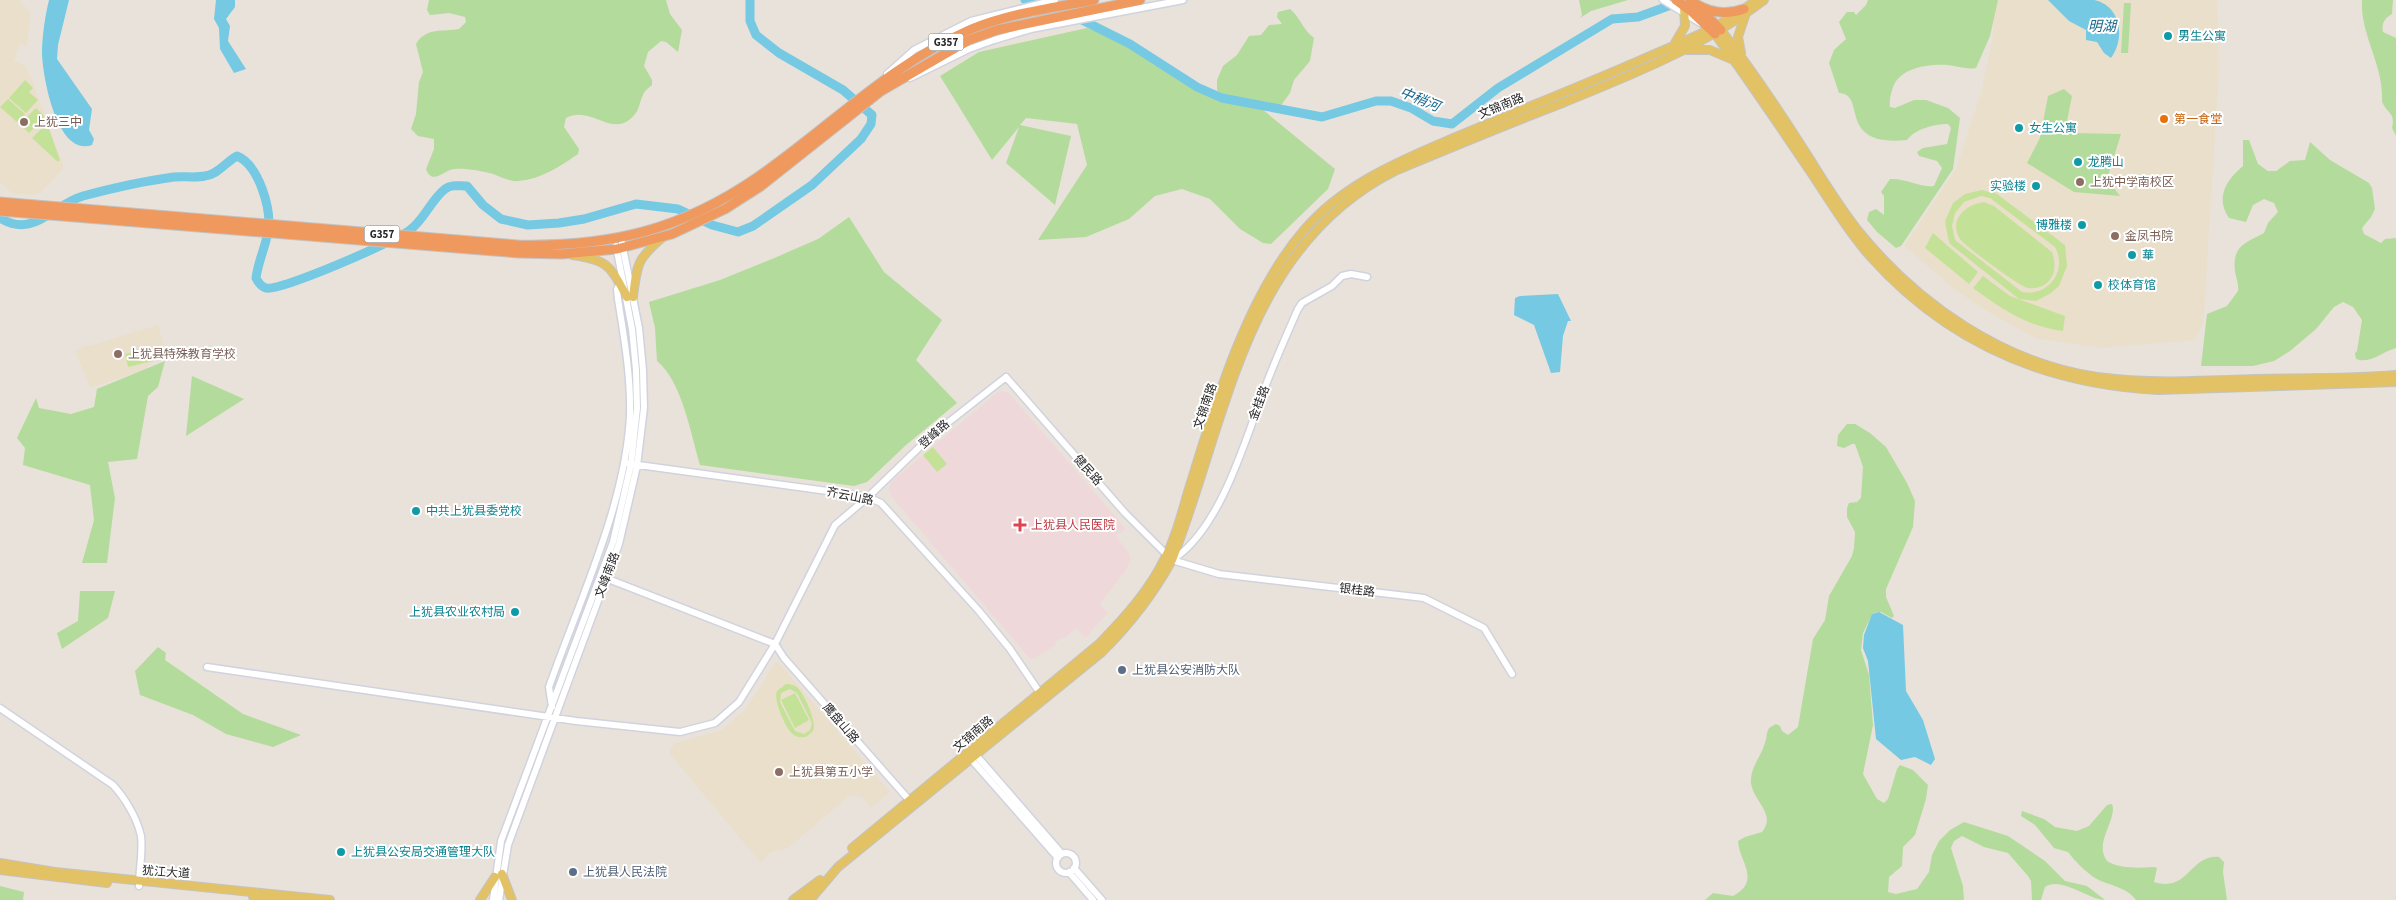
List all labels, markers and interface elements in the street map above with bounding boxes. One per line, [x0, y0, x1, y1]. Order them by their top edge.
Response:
water label: 明湖 [2088, 17, 2118, 37]
place label: 男生公寓 [2178, 28, 2226, 45]
marker: 男生公寓 [2162, 30, 2174, 42]
road number: G357 [928, 34, 964, 51]
water label: 中稍河 [1396, 83, 1446, 118]
street label: 文锦南路 [1476, 90, 1527, 123]
place label: 第一食堂 [2174, 111, 2222, 128]
marker: 第一食堂 [2158, 113, 2170, 125]
place label: 上犹三中 [34, 114, 82, 131]
marker: 上犹三中 [18, 116, 30, 128]
place label: 女生公寓 [2029, 120, 2077, 137]
marker: 女生公寓 [2013, 122, 2025, 134]
place label: 龙腾山 [2088, 154, 2124, 171]
marker: 龙腾山 [2072, 156, 2084, 168]
place label: 上犹中学南校区 [2090, 174, 2174, 191]
marker: 上犹中学南校区 [2074, 176, 2086, 188]
place label: 实验楼 [1990, 178, 2026, 195]
marker: 实验楼 [2030, 180, 2042, 192]
place label: 博雅楼 [2036, 217, 2072, 234]
marker: 博雅楼 [2076, 219, 2088, 231]
road number: G357 [364, 225, 400, 242]
place label: 金凤书院 [2125, 228, 2173, 245]
marker: 金凤书院 [2109, 230, 2121, 242]
place label: 華 [2142, 247, 2154, 264]
marker: 華 [2126, 249, 2138, 261]
place label: 校体育馆 [2108, 277, 2156, 294]
marker: 校体育馆 [2092, 279, 2104, 291]
place label: 上犹县特殊教育学校 [128, 346, 236, 363]
marker: 上犹县特殊教育学校 [112, 348, 124, 360]
street label: 文锦南路 [1190, 381, 1221, 432]
street label: 金桂路 [1245, 383, 1274, 423]
street label: 登峰路 [915, 416, 953, 453]
street label: 健民路 [1069, 451, 1106, 489]
street label: 齐云山路 [825, 484, 875, 509]
place label: 中共上犹县委党校 [426, 503, 522, 520]
marker: 中共上犹县委党校 [410, 505, 422, 517]
place label: 上犹县人民医院 [1031, 517, 1115, 534]
marker: 上犹县人民医院 [1013, 518, 1027, 532]
street label: 文峰南路 [591, 550, 624, 601]
street label: 银桂路 [1338, 580, 1376, 601]
place label: 上犹县农业农村局 [409, 604, 505, 621]
marker: 上犹县农业农村局 [509, 606, 521, 618]
place label: 上犹县公安消防大队 [1132, 662, 1240, 679]
marker: 上犹县公安消防大队 [1116, 664, 1128, 676]
street label: 鹰盘山路 [818, 700, 863, 747]
street label: 文锦南路 [949, 712, 997, 756]
place label: 上犹县第五小学 [789, 764, 873, 781]
marker: 上犹县第五小学 [773, 766, 785, 778]
place label: 上犹县公安局交通管理大队 [351, 844, 495, 861]
marker: 上犹县公安局交通管理大队 [335, 846, 347, 858]
street label: 犹江大道 [141, 862, 191, 883]
place label: 上犹县人民法院 [583, 864, 667, 881]
marker: 上犹县人民法院 [567, 866, 579, 878]

